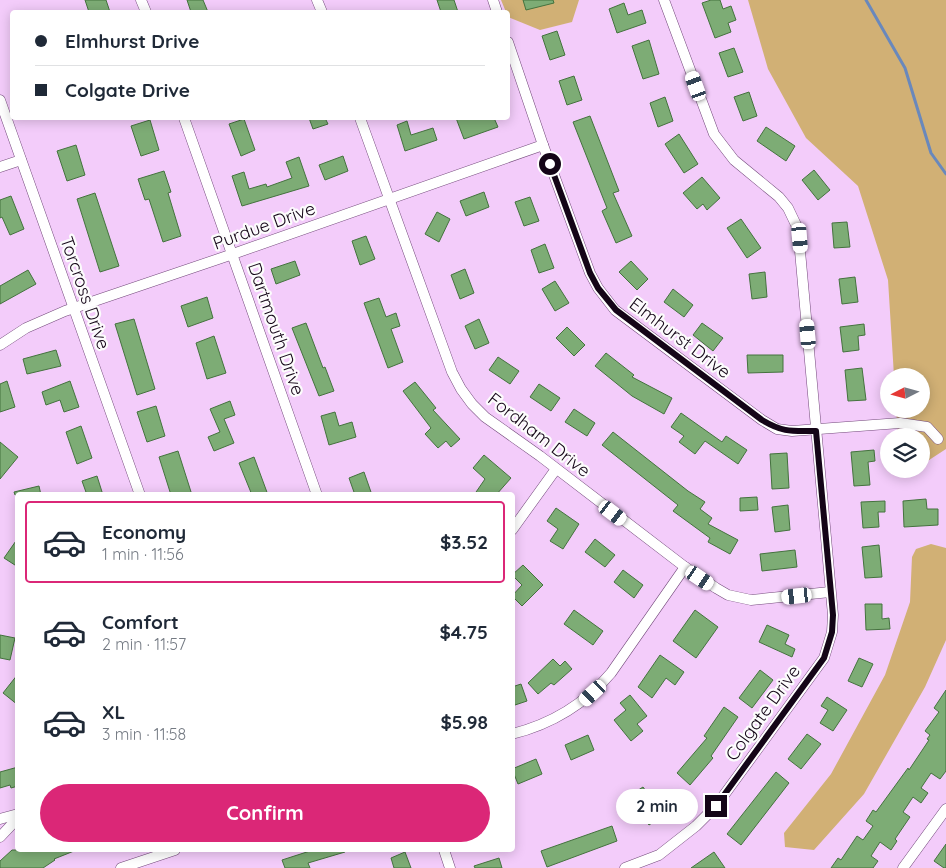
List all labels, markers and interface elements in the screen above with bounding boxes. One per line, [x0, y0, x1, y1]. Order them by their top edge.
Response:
text: Elmhurst Drive [65, 29, 199, 53]
car [683, 69, 708, 103]
text: Colgate Drive [65, 78, 190, 102]
route start [539, 153, 561, 175]
street label: Purdue Drive [209, 196, 318, 255]
car [791, 222, 808, 254]
street label: Torcross Drive [55, 233, 116, 352]
street label: Dartmouth Drive [243, 259, 310, 398]
street label: Elmhurst Drive [625, 292, 736, 383]
car [799, 318, 816, 350]
north arrow [880, 368, 930, 418]
map controls [880, 368, 930, 478]
street label: Fordham Drive [483, 387, 595, 482]
button: layers [880, 428, 930, 478]
car [596, 498, 629, 528]
icon: car [42, 520, 87, 565]
text: Economy [102, 520, 186, 544]
text: $3.52 [440, 530, 488, 554]
text: 1 min · 11:56 [102, 544, 184, 564]
car [683, 563, 716, 593]
car [781, 587, 812, 605]
icon: car [42, 610, 87, 655]
text: Comfort [102, 610, 179, 634]
text: $4.75 [439, 620, 488, 644]
text: 2 min · 11:57 [102, 634, 186, 654]
street label: Colgate Drive [720, 660, 805, 765]
car [576, 677, 609, 709]
icon: car [42, 700, 87, 745]
text: XL [102, 700, 125, 724]
text: $5.98 [441, 710, 488, 734]
text: 3 min · 11:58 [102, 724, 186, 744]
button: Confirm [40, 784, 490, 842]
callout: 2 min [616, 788, 698, 824]
route end [705, 795, 727, 817]
text: 2 min [636, 796, 678, 816]

